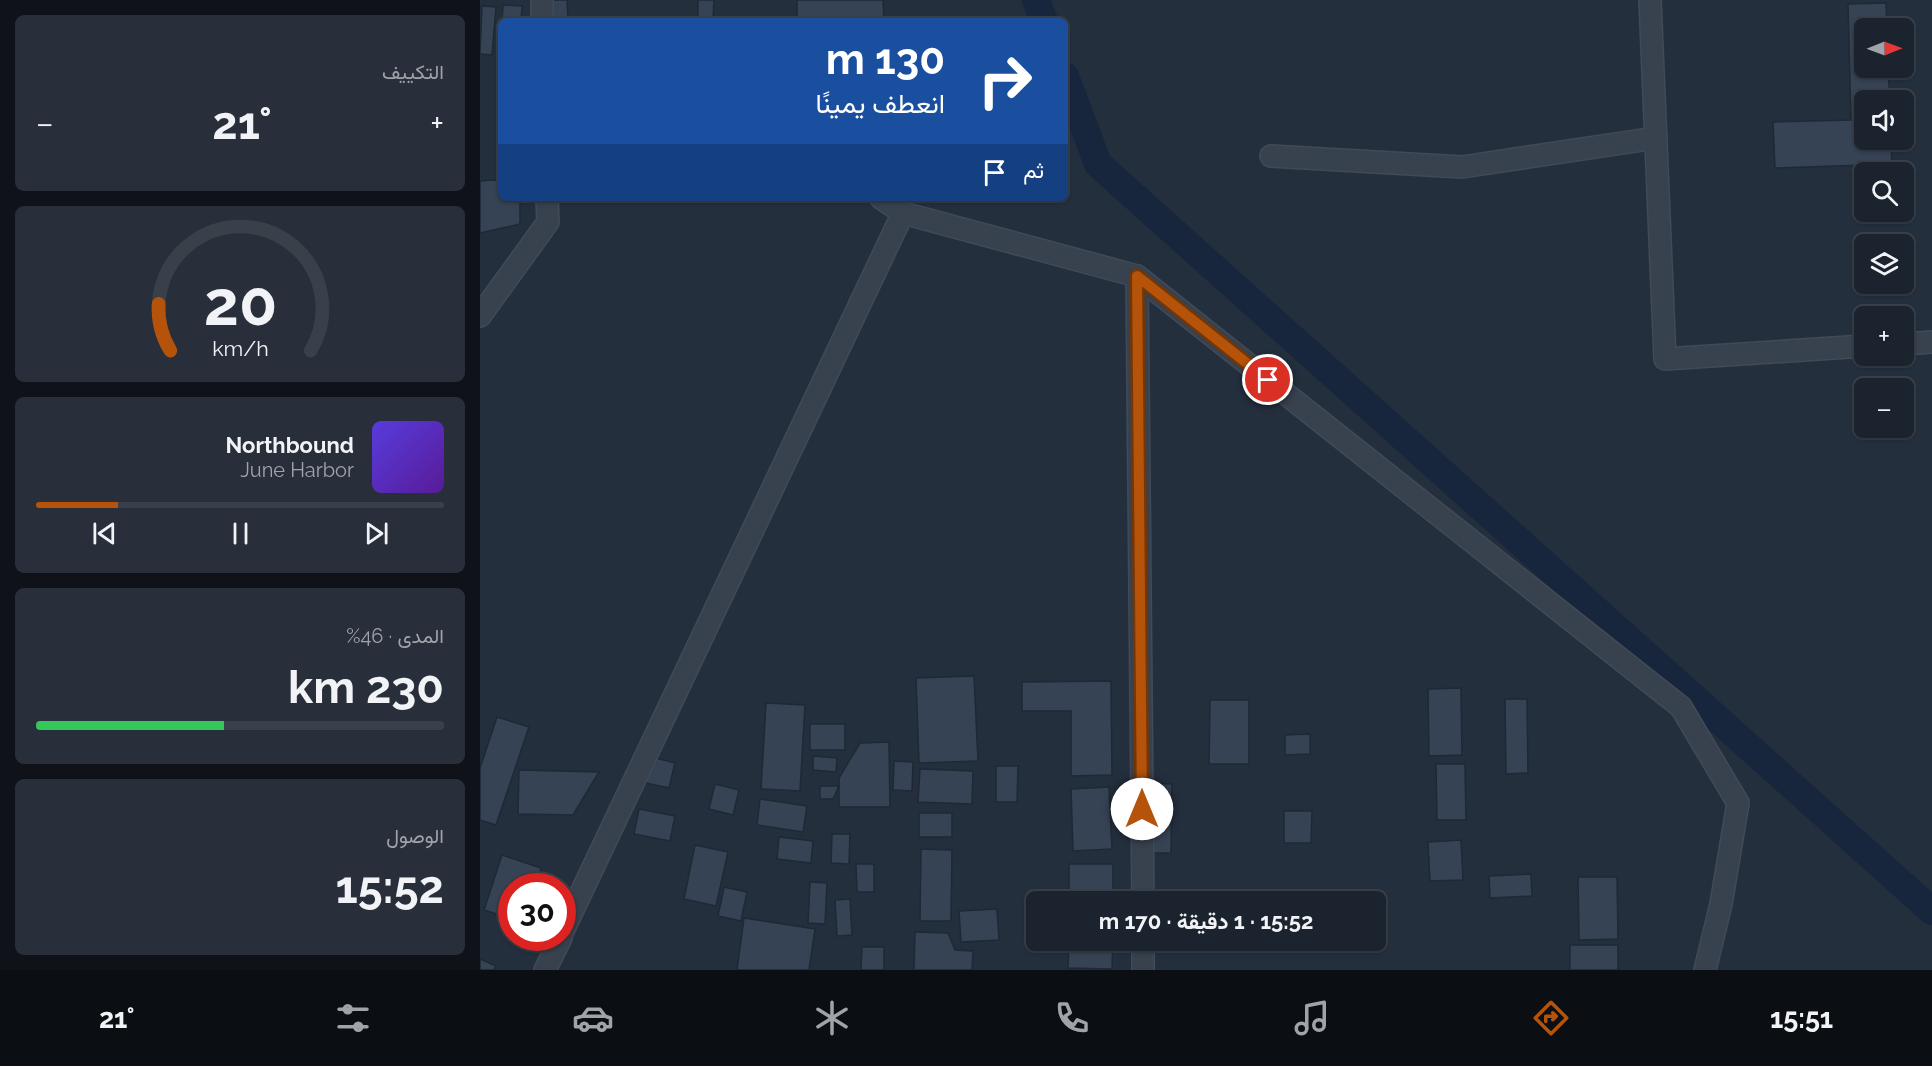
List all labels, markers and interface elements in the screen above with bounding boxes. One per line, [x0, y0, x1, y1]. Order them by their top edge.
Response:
north arrow [1854, 18, 1914, 78]
map controls [1854, 18, 1914, 438]
text: 130 m [826, 35, 945, 84]
icon: right [966, 42, 1044, 120]
text: التكييف [382, 60, 444, 84]
text: انعطف يمينًا [816, 88, 945, 119]
button: sound [1854, 90, 1914, 150]
text: 21° [212, 97, 272, 150]
text: − [36, 104, 54, 143]
text: + [430, 104, 444, 143]
icon: arrive [978, 156, 1011, 189]
text: ثم [1023, 157, 1044, 183]
button: search [1854, 162, 1914, 222]
button: layers [1854, 234, 1914, 294]
text: 20 [203, 266, 277, 340]
button: + [1854, 306, 1914, 366]
text: km/h [212, 336, 268, 361]
pin [1242, 354, 1293, 405]
icon: arrive [1251, 363, 1284, 396]
button: − [1854, 378, 1914, 438]
text: Northbound [225, 432, 354, 458]
text: June Harbor [240, 458, 354, 482]
icon: previous [88, 517, 121, 550]
icon: pause [224, 517, 257, 550]
icon: next [360, 517, 393, 550]
text: المدى · 46% [346, 624, 444, 648]
text: 230 km [288, 661, 444, 714]
position arrow [1110, 777, 1174, 841]
text: الوصول [386, 824, 444, 848]
text: 15:52 [335, 861, 444, 914]
speed limit sign: 30 [498, 873, 576, 951]
text: 15:52 · 1 دقيقة · 170 m [1099, 908, 1313, 934]
icon: filters [332, 997, 374, 1039]
icon: car [572, 997, 614, 1039]
icon: climate [811, 997, 853, 1039]
icon: phone [1051, 997, 1093, 1039]
icon: music [1291, 997, 1333, 1039]
icon: directions [1530, 997, 1572, 1039]
text: 21° [99, 1003, 135, 1034]
text: 15:51 [1770, 1003, 1833, 1034]

